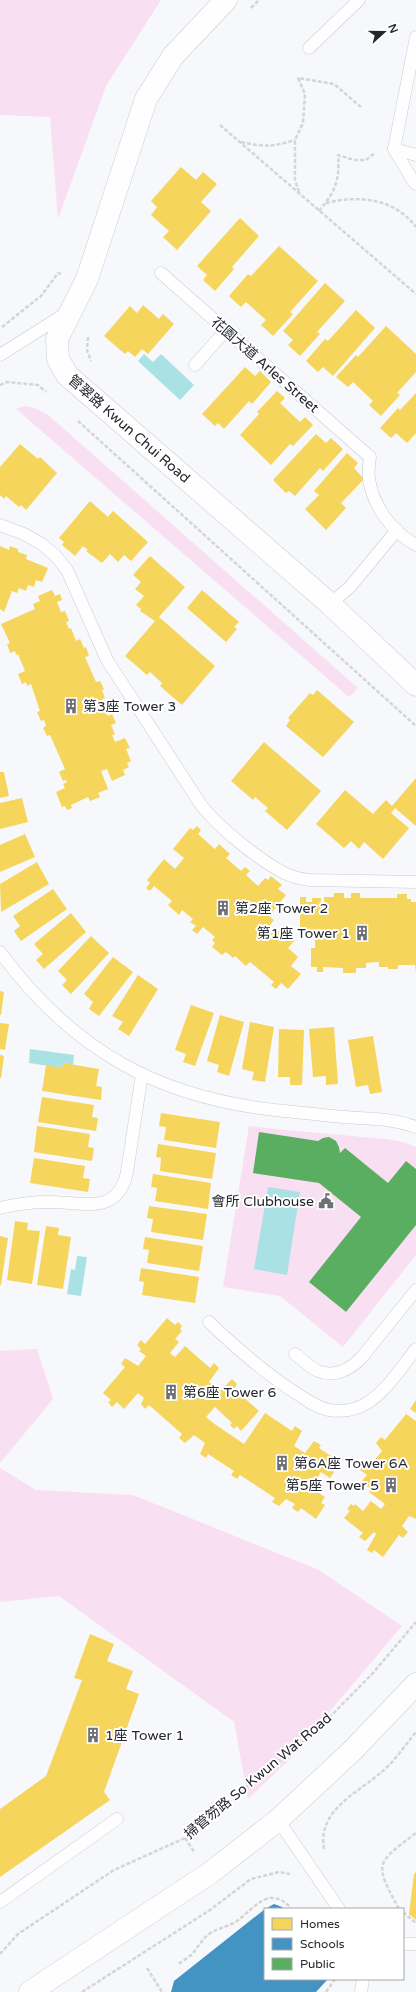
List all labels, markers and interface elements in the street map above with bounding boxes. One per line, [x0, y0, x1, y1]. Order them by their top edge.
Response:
north arrow [364, 12, 404, 52]
text: N [385, 22, 401, 35]
street label: 花園大道 Arles Street [208, 314, 323, 417]
street label: 管翠路 Kwun Chui Road [65, 371, 193, 487]
building icon: 第3座 Tower 3 [62, 697, 80, 715]
place label: 第3座 Tower 3 [83, 698, 176, 715]
building icon: 第2座 Tower 2 [214, 899, 232, 917]
place label: 第2座 Tower 2 [235, 900, 328, 917]
building icon: 第1座 Tower 1 [353, 924, 371, 942]
place label: 第1座 Tower 1 [257, 925, 350, 942]
public building icon: 會所 Clubhouse [317, 1192, 335, 1210]
place label: 會所 Clubhouse [212, 1193, 314, 1210]
building icon: 第6座 Tower 6 [162, 1383, 180, 1401]
place label: 第6座 Tower 6 [183, 1384, 276, 1401]
building icon: 第6A座 Tower 6A [273, 1454, 291, 1472]
place label: 第6A座 Tower 6A [294, 1455, 408, 1472]
building icon: 第5座 Tower 5 [382, 1476, 400, 1494]
place label: 第5座 Tower 5 [286, 1477, 379, 1494]
street label: 掃管笏路 So Kwun Wat Road [181, 1709, 335, 1843]
building icon: 1座 Tower 1 [84, 1726, 102, 1744]
place label: 1座 Tower 1 [105, 1727, 184, 1744]
legend [264, 1908, 404, 1980]
text: Homes [300, 1917, 340, 1931]
text: Schools [300, 1937, 345, 1951]
text: Public [300, 1957, 335, 1971]

